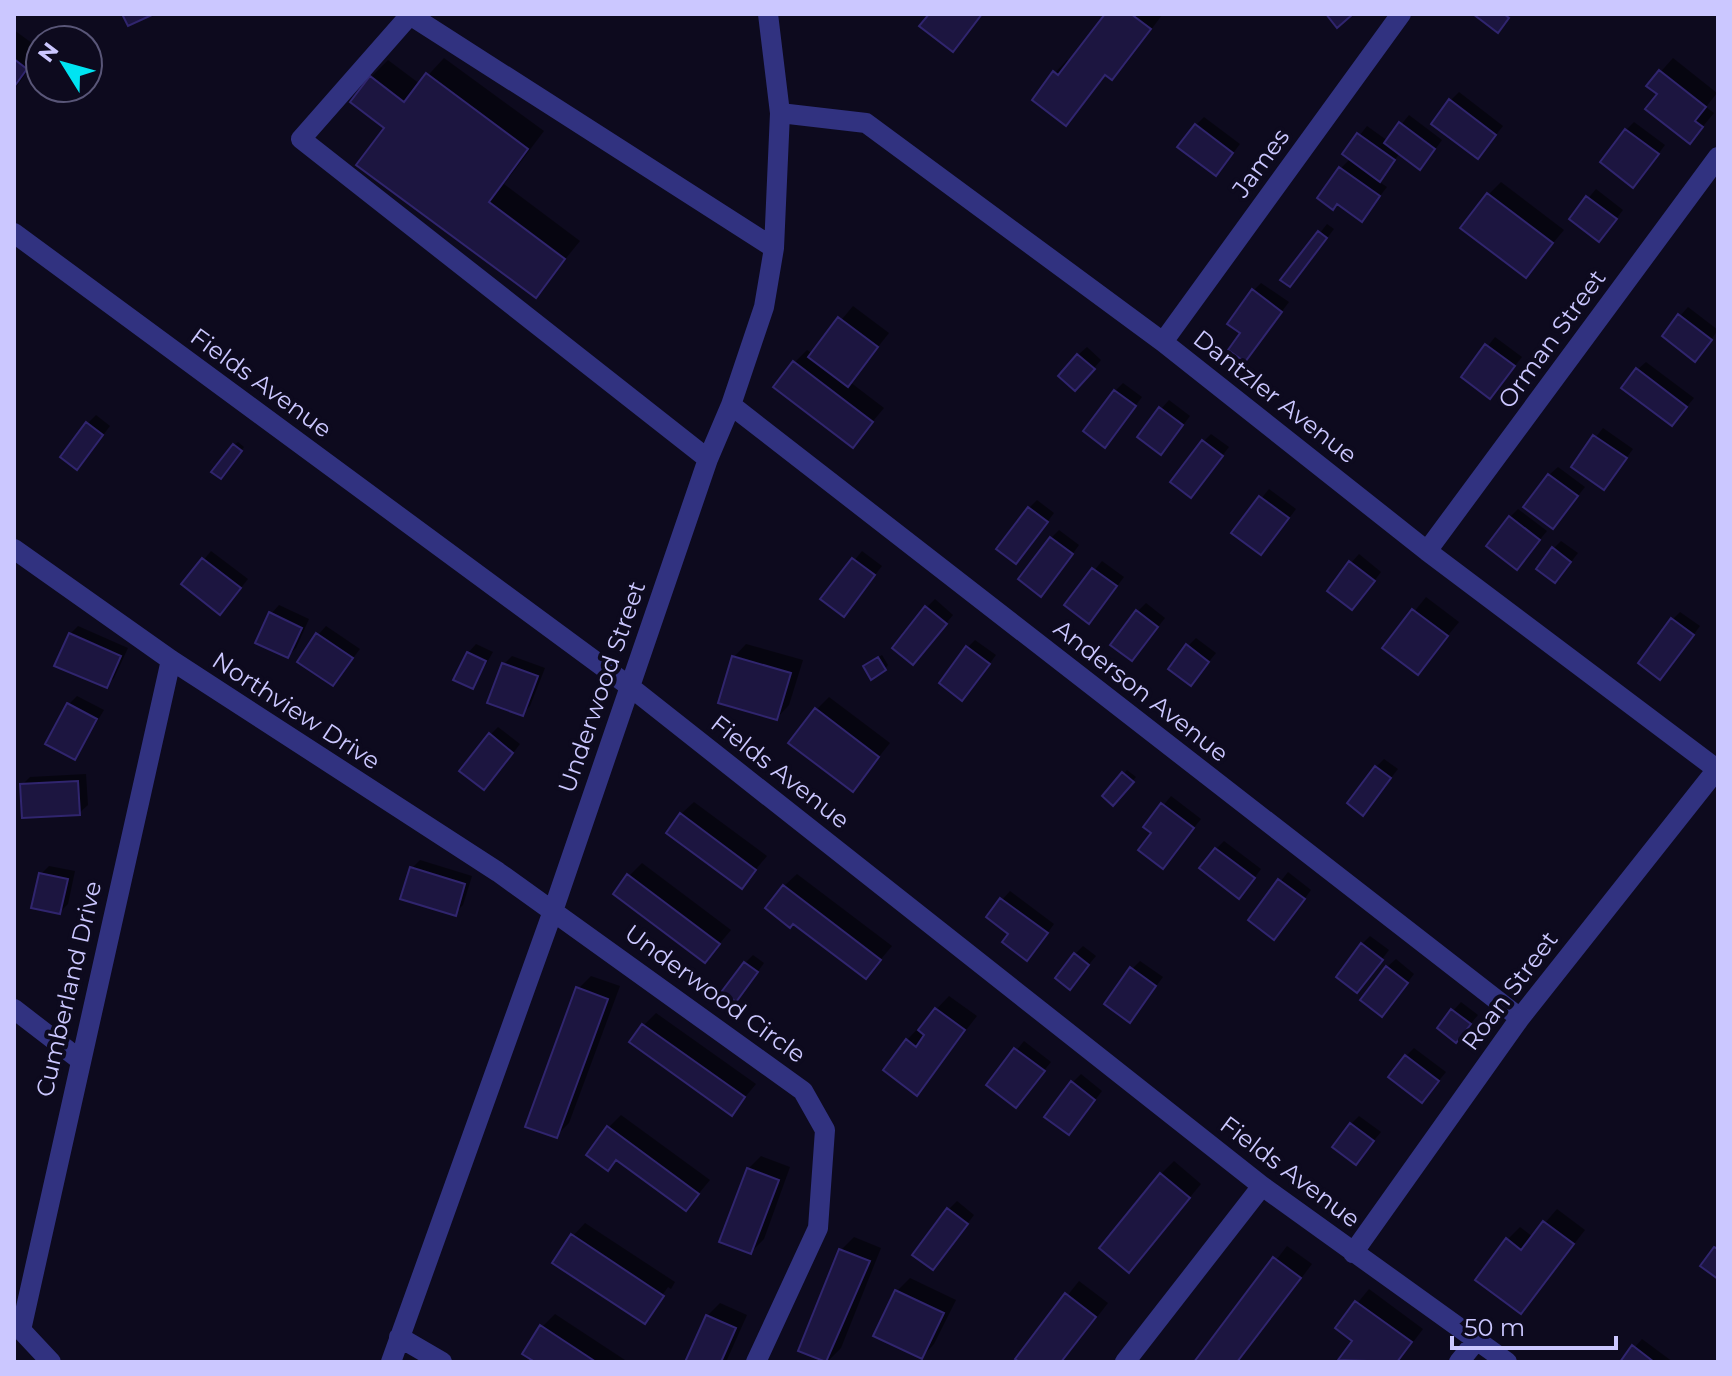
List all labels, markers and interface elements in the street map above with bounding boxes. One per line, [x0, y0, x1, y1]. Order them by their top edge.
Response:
north arrow [24, 24, 104, 104]
text: N [32, 37, 65, 67]
street label: James [1225, 123, 1295, 204]
street label: Orman Street [1492, 264, 1612, 414]
street label: Fields Avenue [185, 322, 338, 444]
street label: Dantzler Avenue [1188, 324, 1363, 469]
street label: Underwood Street [552, 577, 651, 796]
street label: Anderson Avenue [1048, 613, 1234, 768]
street label: Northview Drive [207, 646, 386, 776]
street label: Fields Avenue [705, 709, 855, 835]
street label: Cumberland Drive [30, 878, 107, 1100]
street label: Underwood Circle [619, 918, 811, 1069]
street label: Roan Street [1455, 925, 1564, 1056]
street label: Fields Avenue [1215, 1110, 1366, 1234]
scale bar [1452, 1300, 1616, 1350]
text: 50 m [1464, 1313, 1525, 1342]

